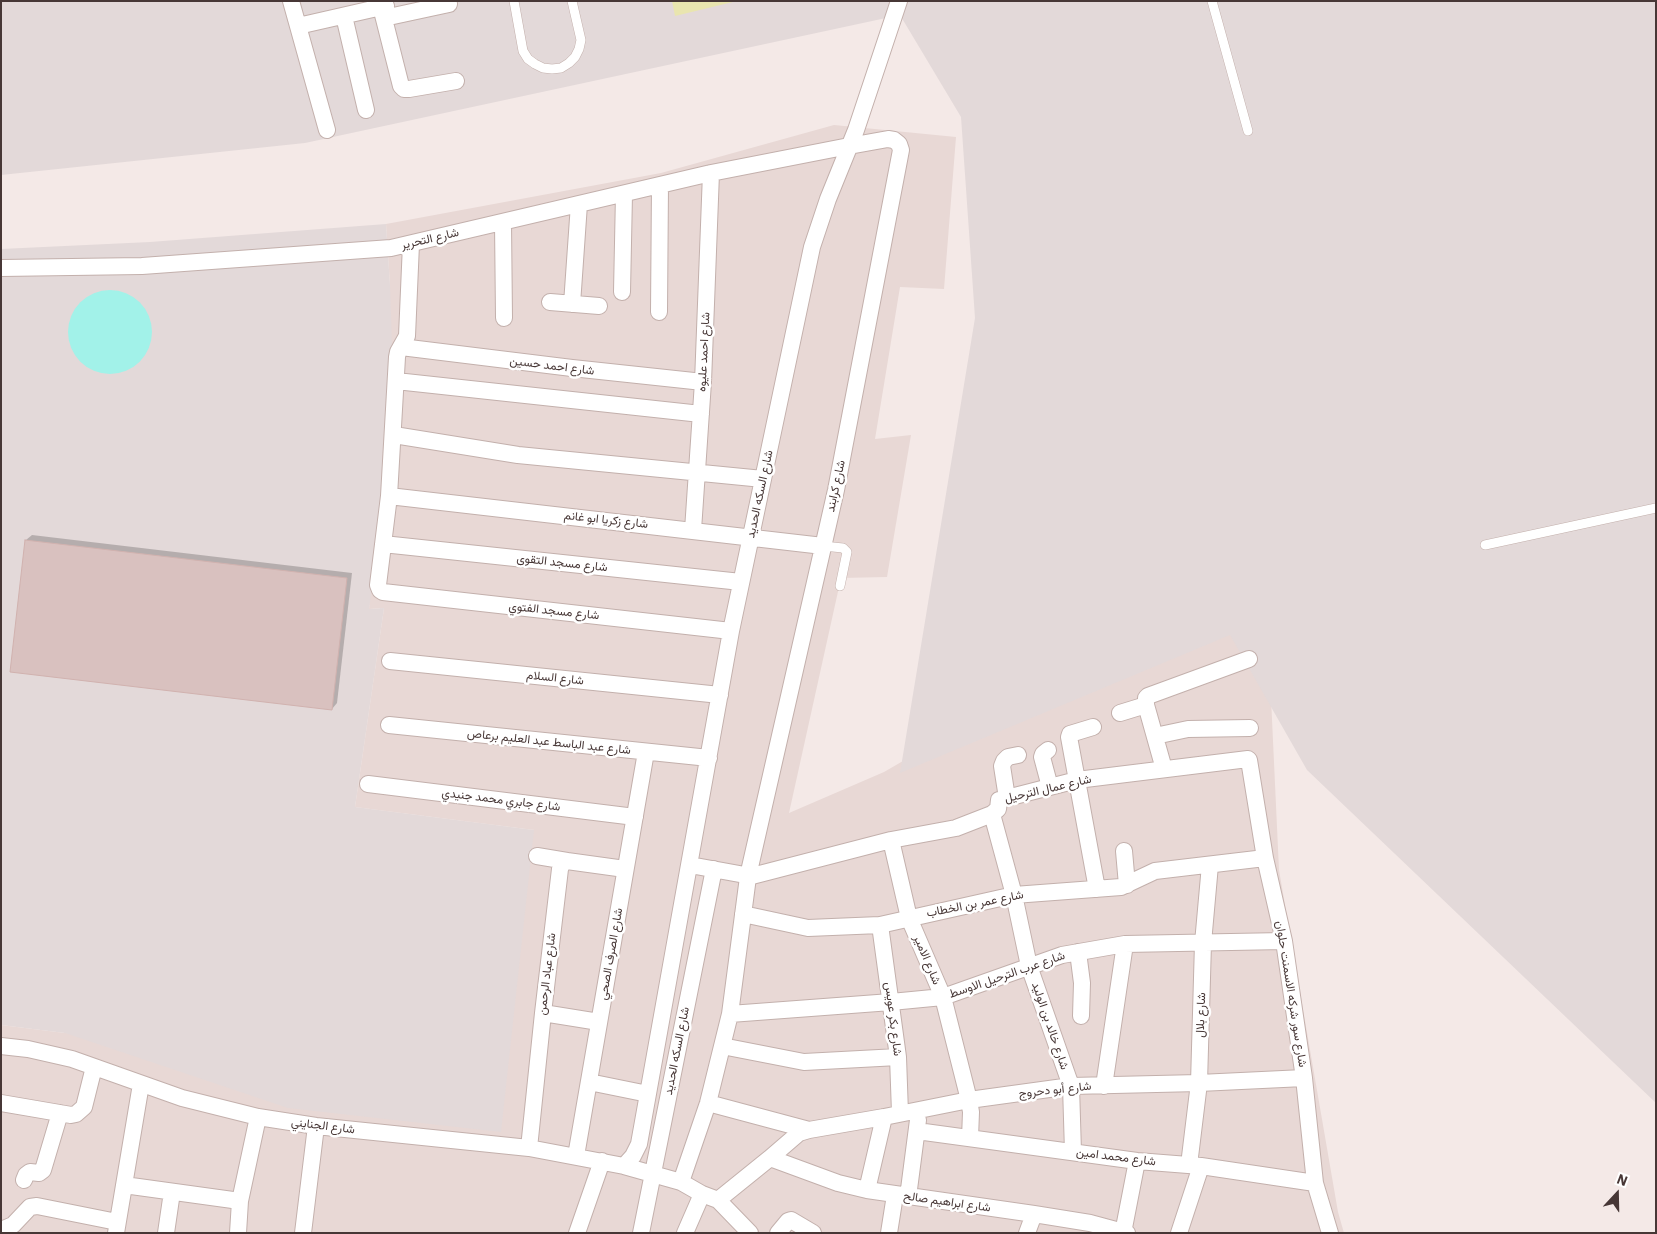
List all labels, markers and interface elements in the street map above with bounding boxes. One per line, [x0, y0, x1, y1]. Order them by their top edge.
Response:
street label: شارع التحرير [400, 225, 460, 253]
street label: شارع احمد عليوه [695, 312, 713, 392]
street label: شارع احمد حسين [509, 354, 595, 378]
street label: شارع السكه الحديد [744, 449, 776, 539]
street label: شارع كرابند [823, 459, 849, 513]
street label: شارع زكريا ابو غانم [563, 508, 649, 532]
street label: شارع مسجد التقوى [516, 551, 608, 575]
street label: شارع مسجد الفتوي [508, 599, 600, 623]
street label: شارع السلام [526, 668, 584, 688]
street label: شارع عبد الباسط عبد العليم برعاص [466, 726, 632, 758]
street label: شارع عمال الترحيل [1003, 772, 1093, 806]
street label: شارع جابري محمد جنيدي [441, 786, 561, 814]
street label: شارع عمر بن الخطاب [925, 888, 1025, 920]
street label: شارع الصرف الصحي [596, 907, 626, 1001]
street label: شارع سور شركه الاسمنت حلوان [1272, 920, 1310, 1068]
street label: شارع عباد الرحمن [535, 932, 559, 1016]
street label: شارع الامير [910, 933, 944, 987]
street label: شارع عرب الترحيل الاوسط [947, 948, 1067, 1002]
street label: شارع خالد بن الوليد [1028, 980, 1072, 1072]
street label: شارع بكر عويس [881, 981, 905, 1057]
street label: شارع بلال [1193, 992, 1209, 1038]
street label: شارع السكه الحديد [661, 1006, 693, 1096]
street label: شارع أبو دحروج [1018, 1079, 1092, 1101]
street label: شارع الجنايني [290, 1115, 356, 1137]
street label: شارع محمد امين [1075, 1145, 1157, 1169]
north arrow [1592, 1169, 1642, 1219]
text: N [1614, 1170, 1630, 1190]
street label: شارع ابراهيم صالح [902, 1189, 992, 1215]

